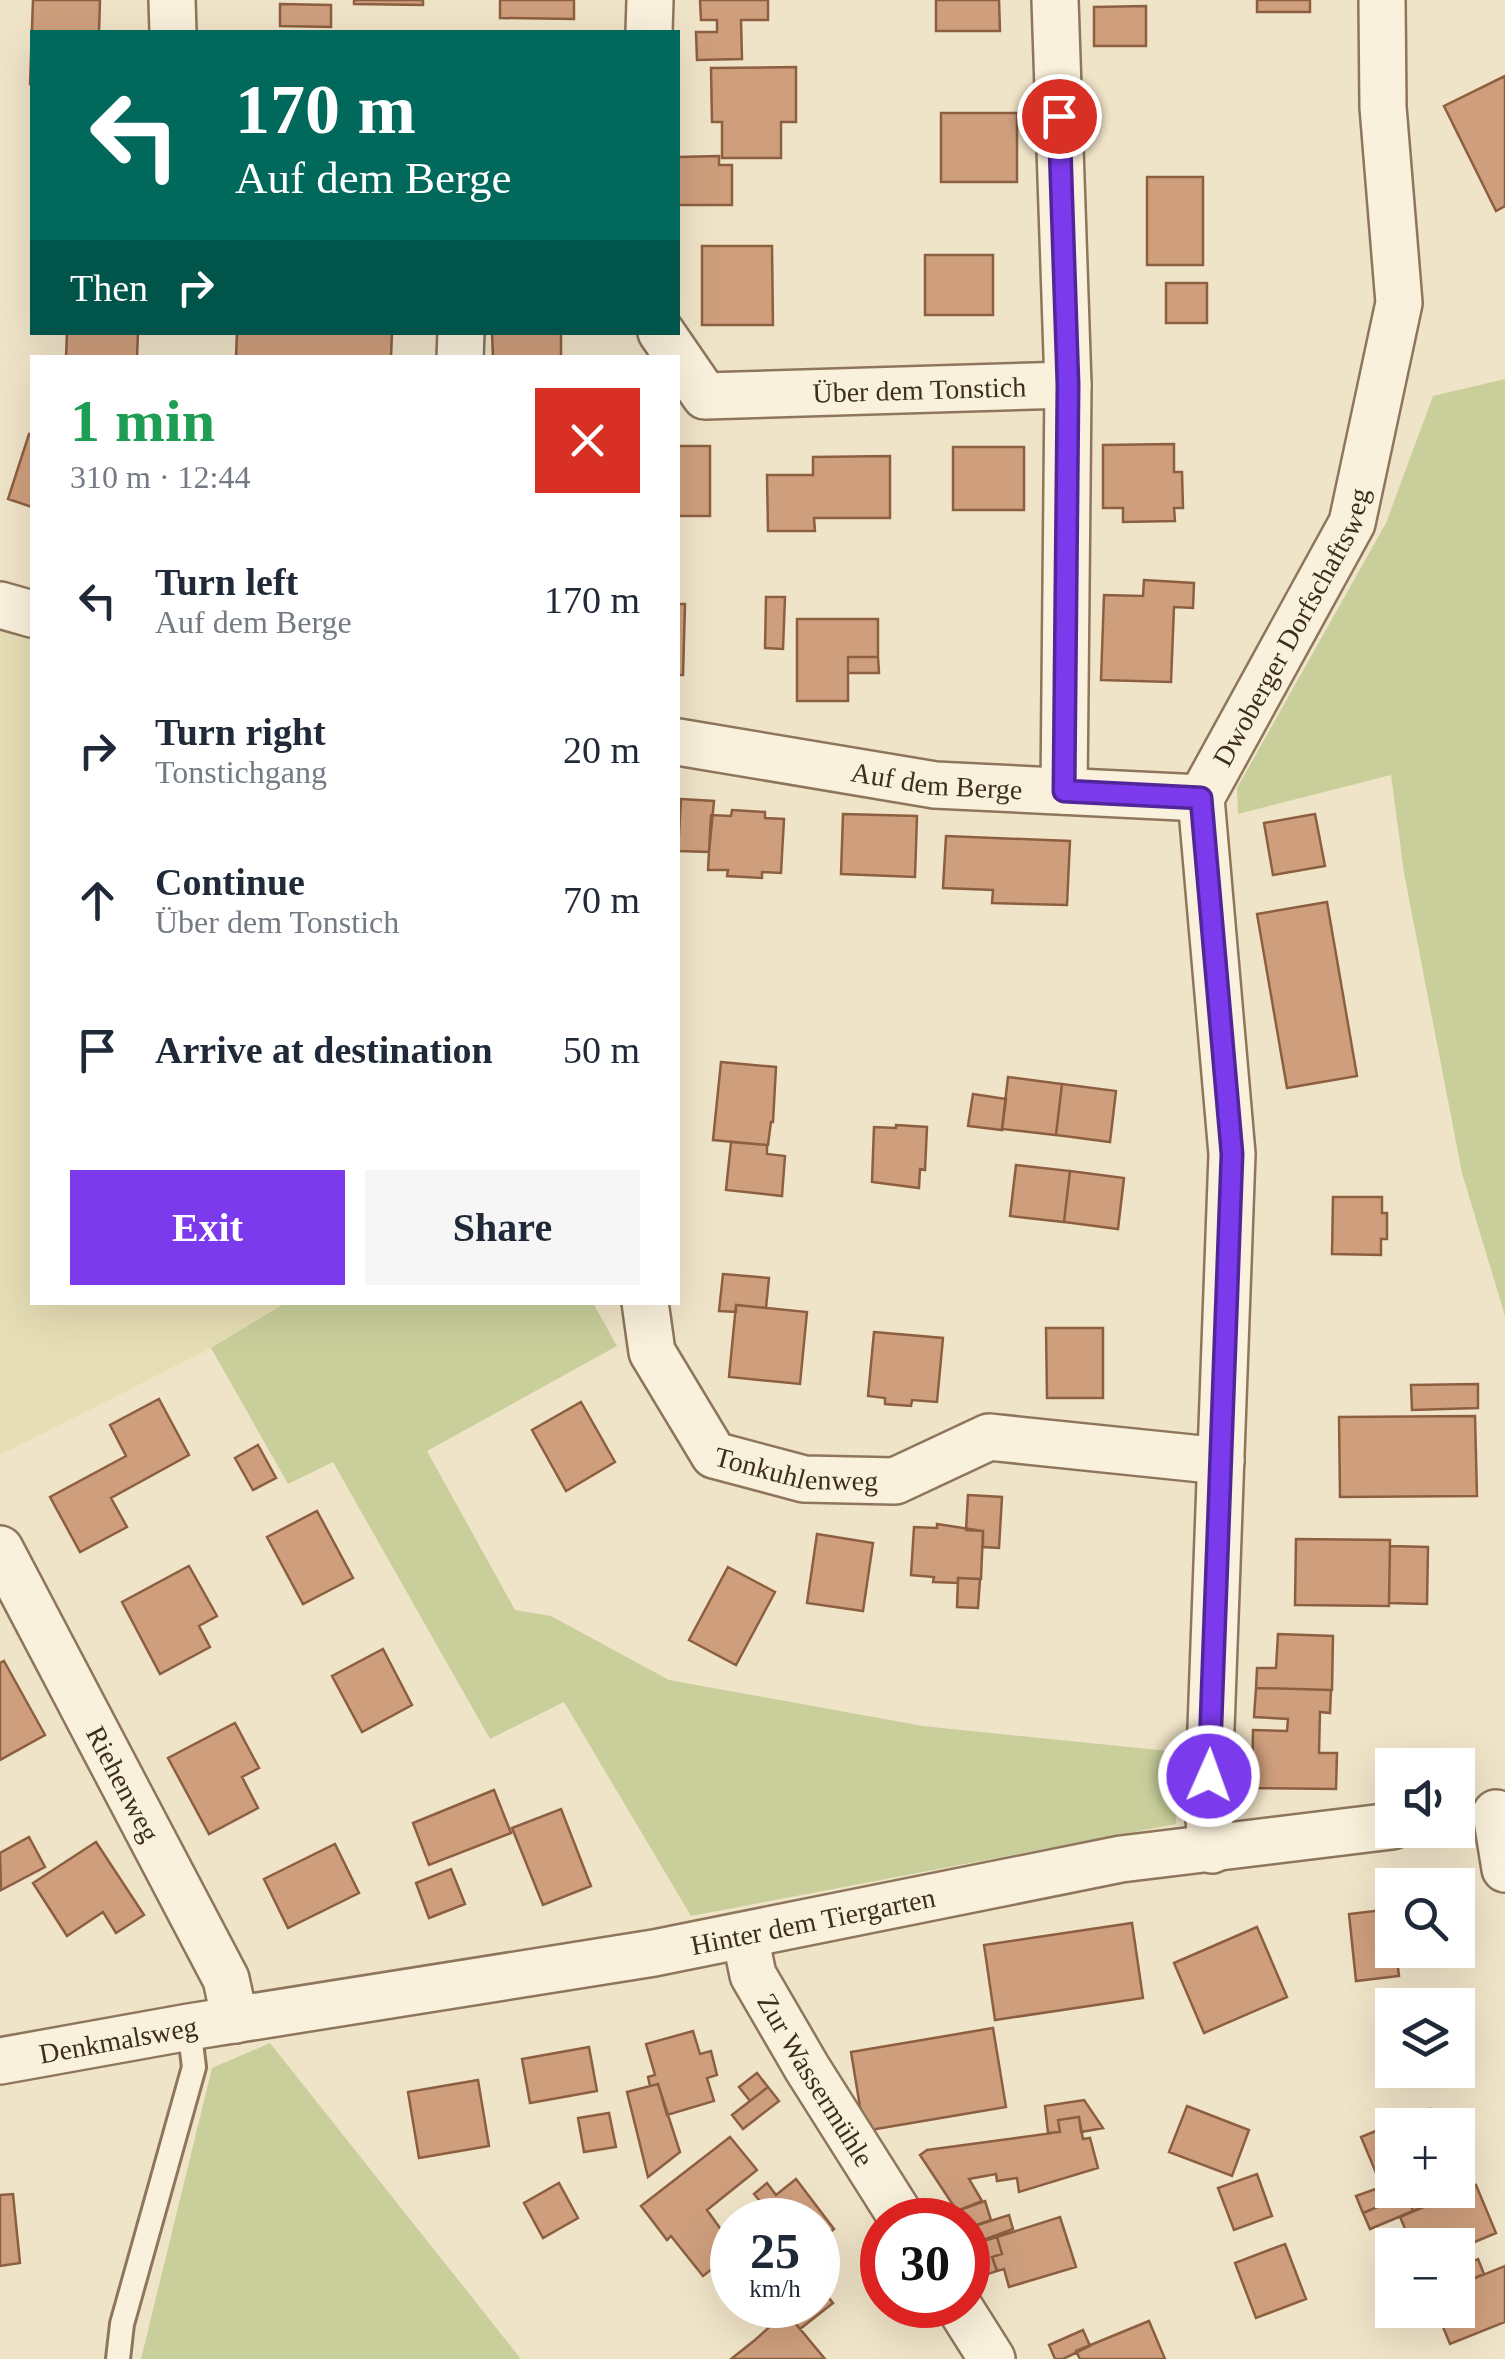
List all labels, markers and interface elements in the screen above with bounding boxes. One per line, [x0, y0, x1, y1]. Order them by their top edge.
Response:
icon: left [70, 70, 200, 200]
text: 170 m [235, 71, 416, 148]
pin [1017, 74, 1102, 159]
icon: arrive [1032, 89, 1087, 144]
text: Auf dem Berge [235, 153, 512, 203]
icon: right [168, 260, 223, 315]
text: Then [70, 267, 148, 309]
street label: Über dem Tonstich [812, 371, 1027, 409]
text: 1 min [70, 388, 215, 454]
button: close [535, 388, 640, 493]
text: 310 m · 12:44 [70, 459, 250, 495]
street label: Dwoberger Dorfschaftsweg [1207, 485, 1375, 771]
text: Turn left [155, 561, 298, 603]
icon: left [70, 573, 125, 628]
text: 170 m [544, 579, 640, 621]
text: Auf dem Berge [155, 604, 352, 640]
text: Turn right [155, 711, 326, 753]
icon: right [70, 723, 125, 778]
text: 20 m [563, 729, 640, 771]
text: Tonstichgang [155, 754, 327, 790]
street label: Auf dem Berge [849, 756, 1023, 805]
text: Continue [155, 861, 305, 903]
icon: ahead [70, 873, 125, 928]
text: 70 m [563, 879, 640, 921]
text: Über dem Tonstich [155, 904, 399, 940]
icon: arrive [70, 1023, 125, 1078]
text: Arrive at destination [155, 1029, 493, 1071]
text: 50 m [563, 1029, 640, 1071]
button: Exit [70, 1170, 345, 1285]
button: Share [365, 1170, 640, 1285]
street label: Tonkuhlenweg [711, 1441, 878, 1497]
street label: Riehenweg [80, 1721, 166, 1847]
position arrow [1157, 1724, 1261, 1828]
map controls [1375, 1748, 1475, 2328]
button: sound [1375, 1748, 1475, 1848]
button: search [1375, 1868, 1475, 1968]
street label: Hinter dem Tiergarten [688, 1882, 938, 1961]
street label: Zur Wassermühle [751, 1988, 880, 2172]
button: layers [1375, 1988, 1475, 2088]
street label: Denkmalsweg [37, 2011, 200, 2070]
button: + [1375, 2108, 1475, 2208]
speed limit sign: 30 [860, 2198, 990, 2328]
text: 25 [750, 2223, 800, 2279]
button: − [1375, 2228, 1475, 2328]
text: km/h [749, 2275, 801, 2302]

